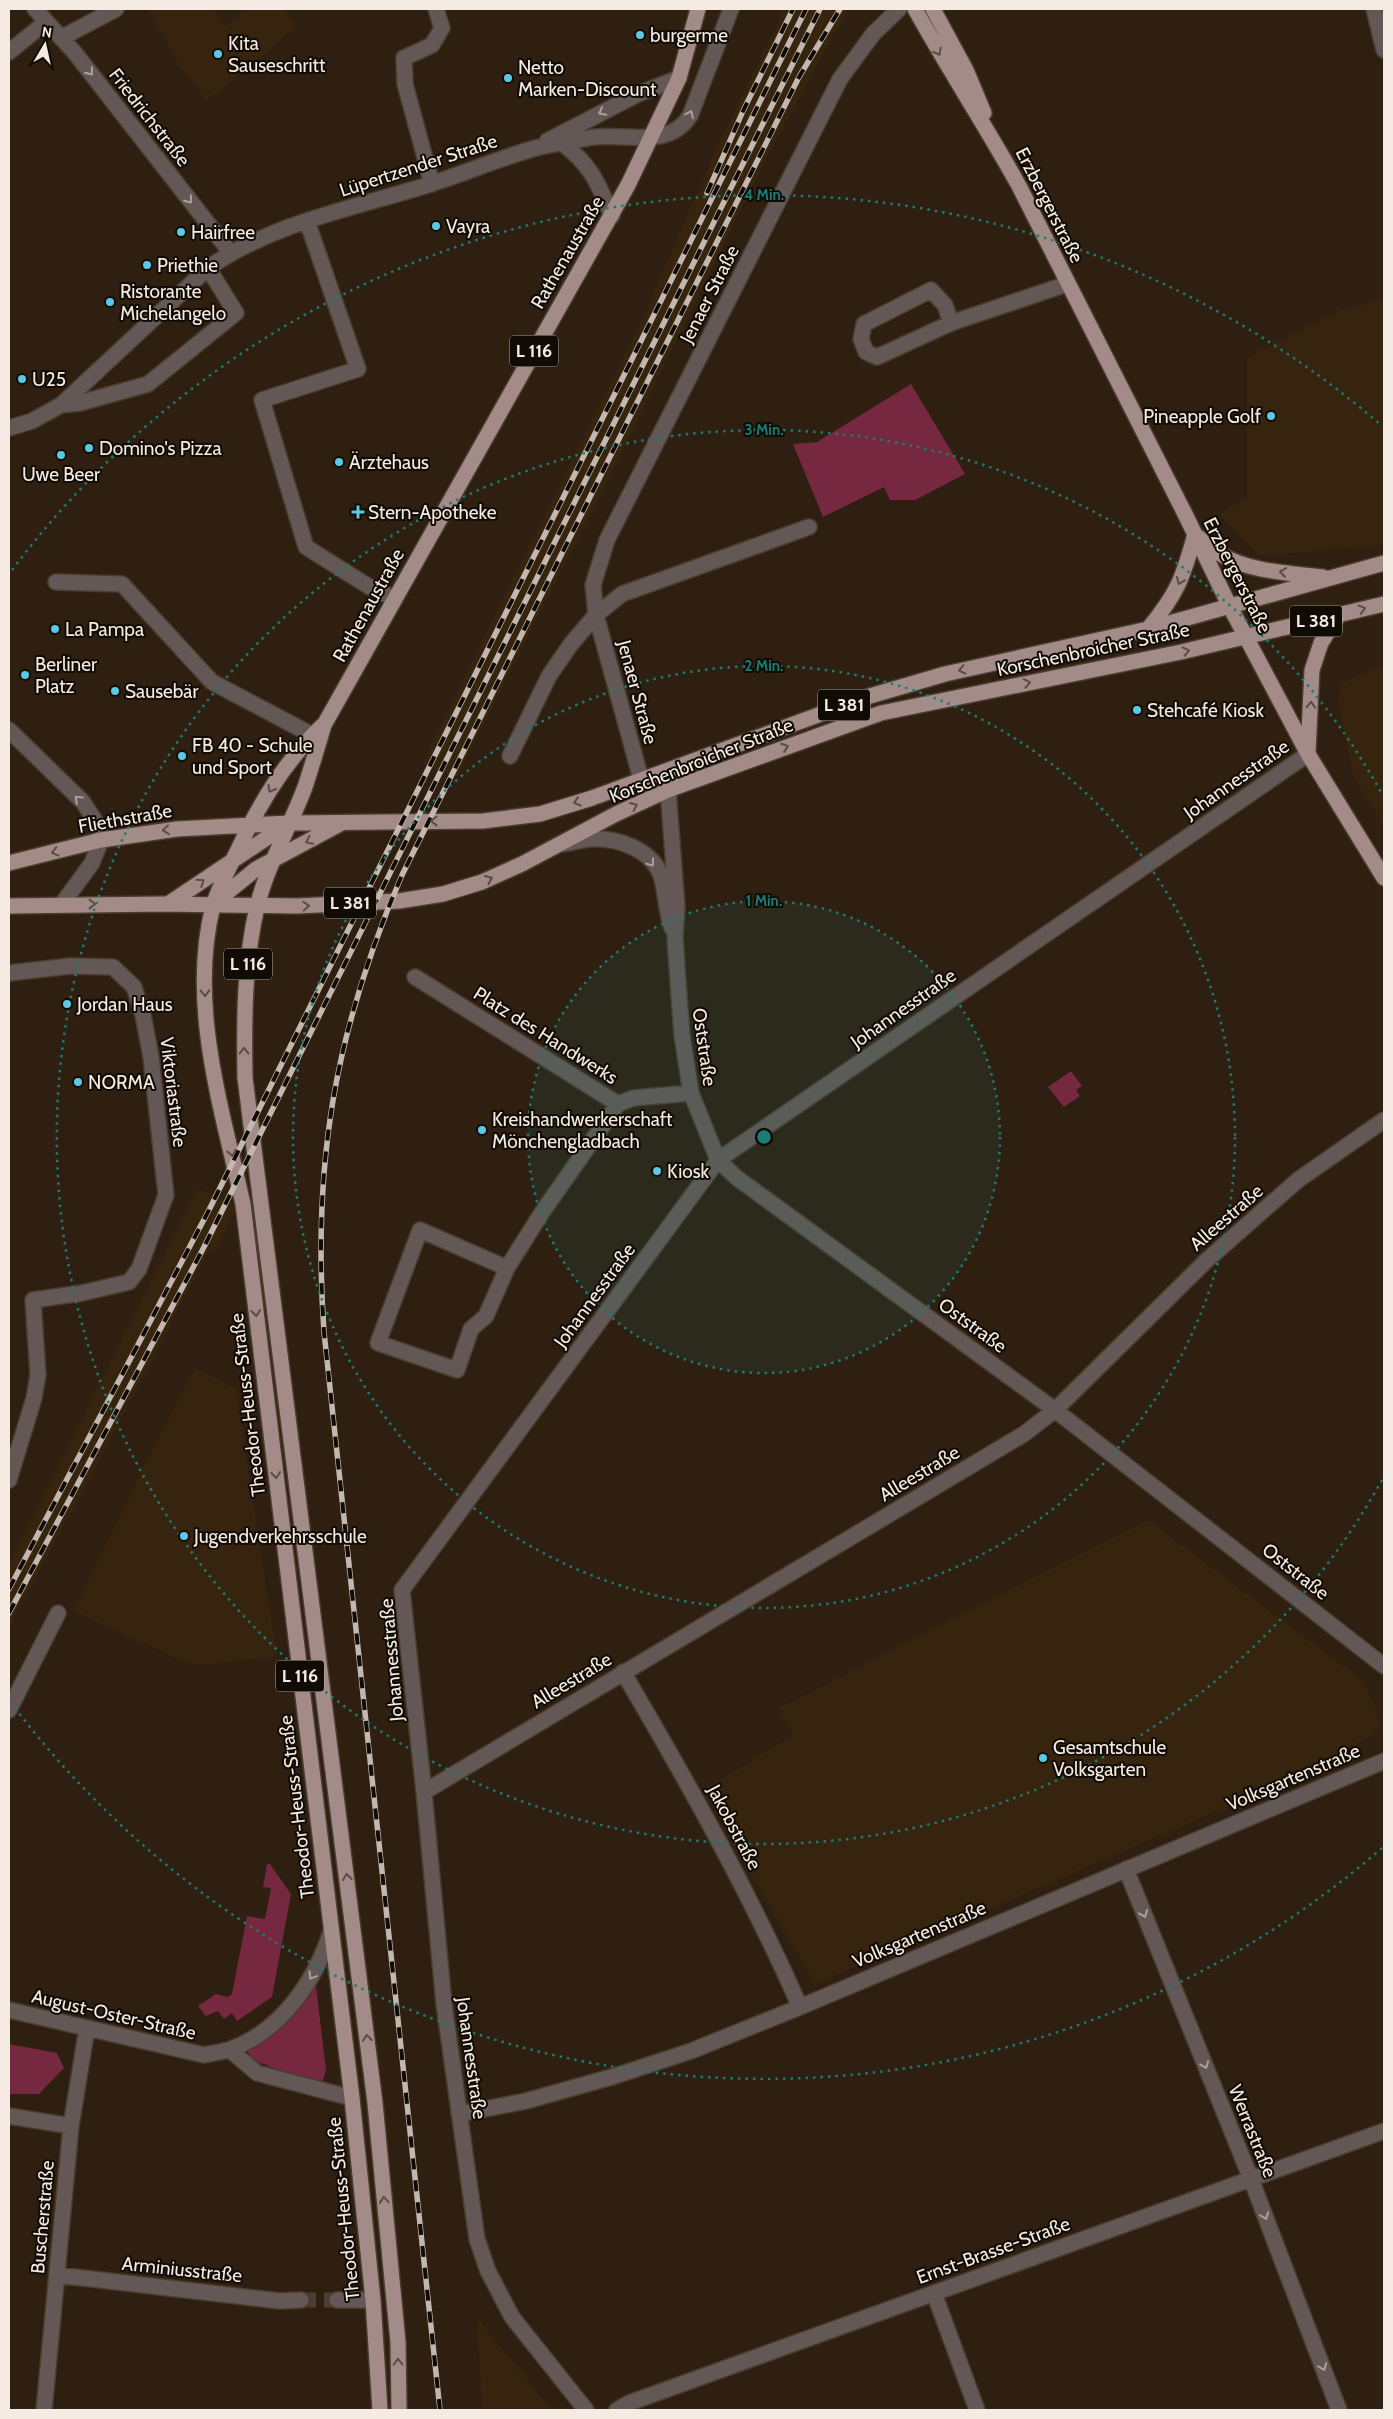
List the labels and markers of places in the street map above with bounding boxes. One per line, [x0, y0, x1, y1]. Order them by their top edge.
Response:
place label: burgerme [650, 24, 728, 47]
marker: burgerme [634, 29, 646, 41]
place label: Kita Sauseschritt [228, 32, 326, 77]
marker: Kita Sauseschritt [212, 48, 224, 60]
place label: Netto Marken-Discount [518, 56, 657, 101]
marker: Netto Marken-Discount [502, 72, 514, 84]
place label: Vayra [446, 215, 490, 238]
marker: Vayra [430, 220, 442, 232]
place label: Hairfree [191, 221, 255, 244]
marker: Hairfree [175, 226, 187, 238]
place label: Priethie [157, 254, 218, 277]
marker: Priethie [141, 259, 153, 271]
place label: Ristorante Michelangelo [120, 280, 226, 325]
marker: Ristorante Michelangelo [104, 296, 116, 308]
place label: U25 [32, 368, 66, 391]
marker: U25 [16, 373, 28, 385]
place label: Pineapple Golf [1143, 405, 1262, 428]
marker: Pineapple Golf [1265, 410, 1277, 422]
place label: Domino's Pizza [99, 437, 222, 460]
marker: Domino's Pizza [83, 442, 95, 454]
marker: Uwe Beer [55, 449, 67, 461]
place label: Ärztehaus [349, 451, 429, 474]
marker: Ärztehaus [333, 456, 345, 468]
place label: Uwe Beer [22, 463, 100, 486]
place label: Stern-Apotheke [368, 501, 497, 524]
marker: Stern-Apotheke [352, 506, 364, 518]
place label: La Pampa [65, 618, 144, 641]
marker: La Pampa [49, 623, 61, 635]
place label: Berliner Platz [35, 653, 97, 698]
marker: Berliner Platz [19, 669, 31, 681]
place label: Sausebär [125, 680, 198, 703]
marker: Sausebär [109, 685, 121, 697]
place label: Stehcafé Kiosk [1147, 699, 1264, 722]
marker: Stehcafé Kiosk [1131, 704, 1143, 716]
place label: FB 40 - Schule und Sport [192, 734, 313, 779]
marker: FB 40 - Schule und Sport [176, 750, 188, 762]
place label: Jordan Haus [76, 993, 173, 1016]
marker: Jordan Haus [61, 998, 73, 1010]
place label: NORMA [88, 1071, 155, 1094]
marker: NORMA [72, 1076, 84, 1088]
place label: Kreishandwerkerschaft Mönchengladbach [492, 1108, 673, 1153]
marker: Kreishandwerkerschaft Mönchengladbach [476, 1124, 488, 1136]
centre of rings [755, 1128, 773, 1146]
place label: Kiosk [667, 1160, 710, 1183]
marker: Kiosk [651, 1165, 663, 1177]
place label: Jugendverkehrsschule [193, 1525, 367, 1548]
marker: Jugendverkehrsschule [178, 1530, 190, 1542]
place label: Gesamtschule Volksgarten [1053, 1736, 1166, 1781]
marker: Gesamtschule Volksgarten [1037, 1752, 1049, 1764]

